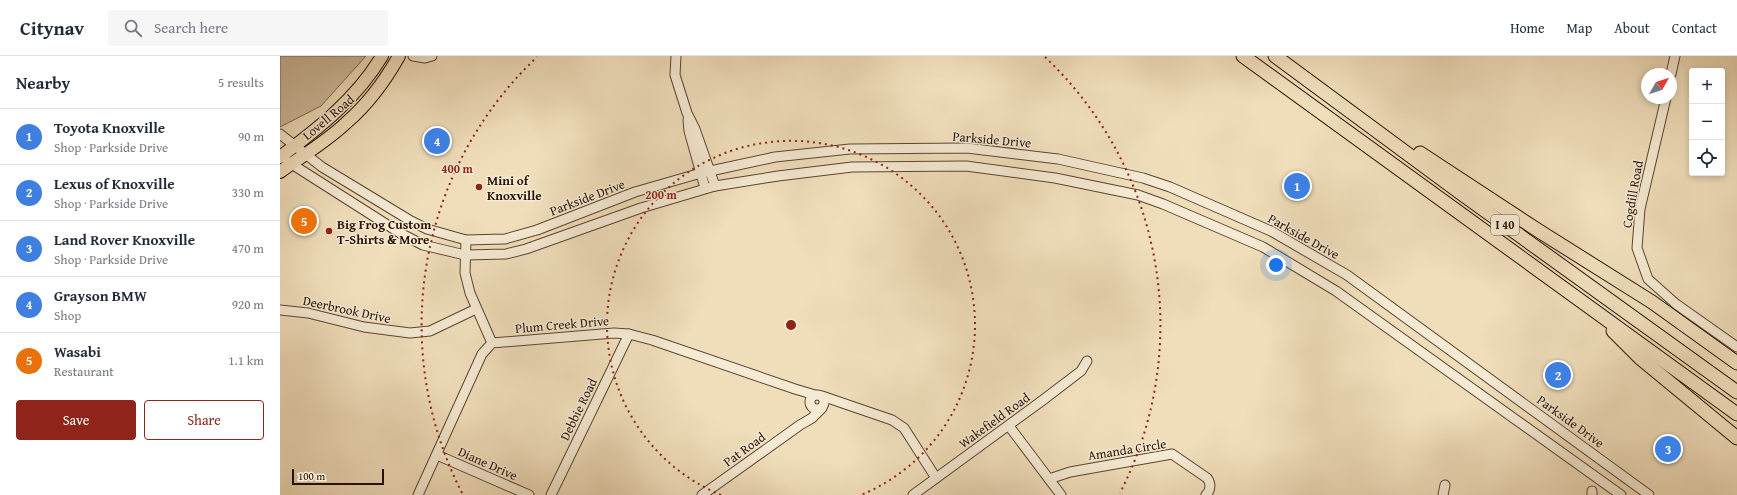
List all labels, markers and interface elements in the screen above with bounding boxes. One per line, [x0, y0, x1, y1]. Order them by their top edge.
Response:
search box [108, 10, 388, 46]
text: Citynav [20, 14, 84, 42]
icon: search [122, 17, 144, 39]
text: Search here [154, 17, 228, 38]
text: Home [1510, 18, 1545, 38]
text: Map [1567, 18, 1592, 38]
text: About [1614, 18, 1650, 38]
text: Contact [1672, 18, 1717, 38]
north arrow [1641, 68, 1677, 104]
map controls [1689, 68, 1725, 176]
button: + [1689, 68, 1725, 104]
text: Nearby [16, 70, 70, 95]
text: 5 results [218, 73, 264, 92]
street label: Lovell Road [298, 90, 358, 145]
button: − [1689, 104, 1725, 140]
text: Toyota Knoxville [54, 117, 165, 138]
pin: 4 [424, 126, 450, 156]
text: 1 [26, 127, 32, 146]
text: 90 m [238, 127, 264, 146]
street label: Parkside Drive [952, 127, 1032, 152]
text: Shop · Parkside Drive [54, 138, 168, 157]
button: locate [1689, 140, 1725, 176]
street label: Cogdill Road [1617, 159, 1648, 229]
text: 400 m [441, 160, 474, 177]
place label: Mini of Knoxville [487, 171, 542, 205]
pin: 1 [1284, 171, 1310, 201]
text: Lexus of Knoxville [54, 173, 175, 194]
street label: Parkside Drive [547, 174, 627, 220]
marker: Mini of Knoxville [474, 182, 484, 192]
text: 2 [26, 183, 32, 202]
text: 330 m [232, 183, 264, 202]
text: 200 m [645, 186, 678, 203]
text: Shop · Parkside Drive [54, 194, 168, 213]
pin: 5 [291, 206, 317, 236]
street label: Parkside Drive [1265, 209, 1343, 264]
place label: Big Frog Custom T-Shirts & More [337, 215, 432, 249]
road number: I 40 [1491, 215, 1519, 235]
marker: Big Frog Custom T-Shirts & More [324, 226, 334, 236]
text: Land Rover Knoxville [54, 229, 195, 250]
text: 3 [26, 239, 32, 258]
text: 470 m [232, 239, 264, 258]
text: Shop · Parkside Drive [54, 250, 168, 269]
your location [1266, 255, 1286, 275]
text: Grayson BMW [54, 285, 147, 306]
street label: Deerbrook Drive [301, 291, 393, 328]
text: 4 [26, 295, 32, 314]
text: 920 m [232, 295, 264, 314]
text: Shop [54, 306, 81, 325]
street label: Plum Creek Drive [514, 311, 610, 338]
centre of rings [784, 318, 798, 332]
text: Wasabi [54, 341, 101, 362]
text: 5 [26, 351, 32, 370]
text: 1.1 km [228, 351, 264, 370]
pin: 2 [1545, 360, 1571, 390]
text: Restaurant [54, 362, 114, 381]
street label: Debbie Road [555, 375, 602, 444]
street label: Wakefield Road [955, 388, 1034, 453]
street label: Parkside Drive [1533, 391, 1608, 452]
button: Save [16, 400, 136, 440]
button: Share [144, 400, 264, 440]
street label: Pat Road [719, 428, 769, 471]
street label: Amanda Circle [1087, 434, 1168, 465]
pin: 3 [1655, 434, 1681, 464]
street label: Diane Drive [455, 442, 520, 485]
scale bar [292, 467, 384, 486]
text: 100 m [298, 468, 325, 484]

